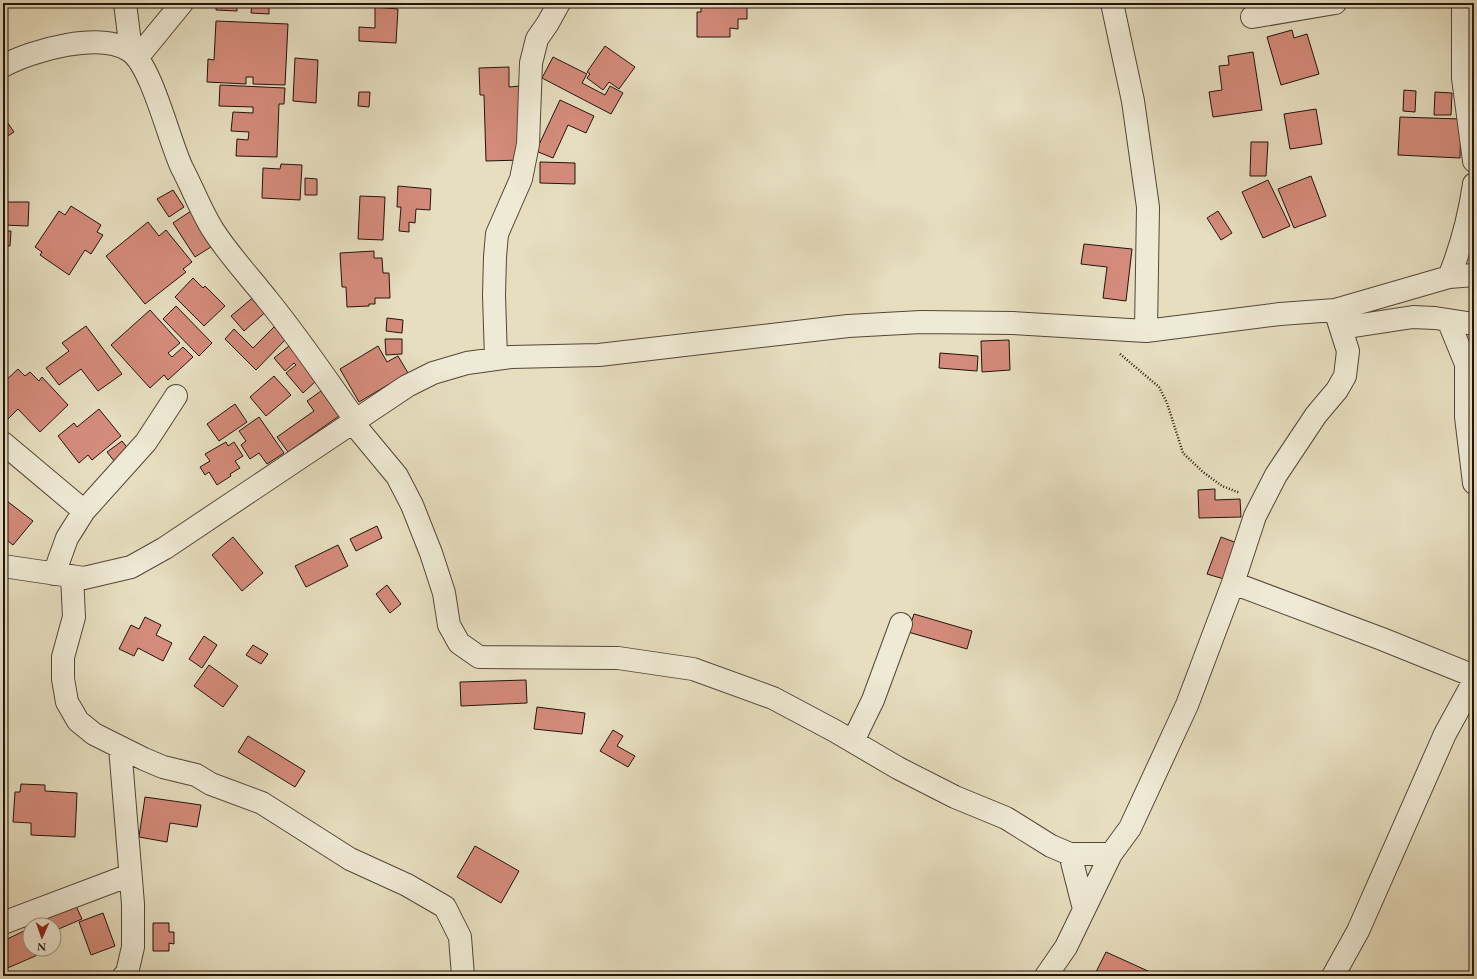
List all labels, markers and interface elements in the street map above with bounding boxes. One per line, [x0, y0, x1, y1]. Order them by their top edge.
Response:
north arrow [22, 917, 62, 957]
text: N [37, 940, 46, 954]

